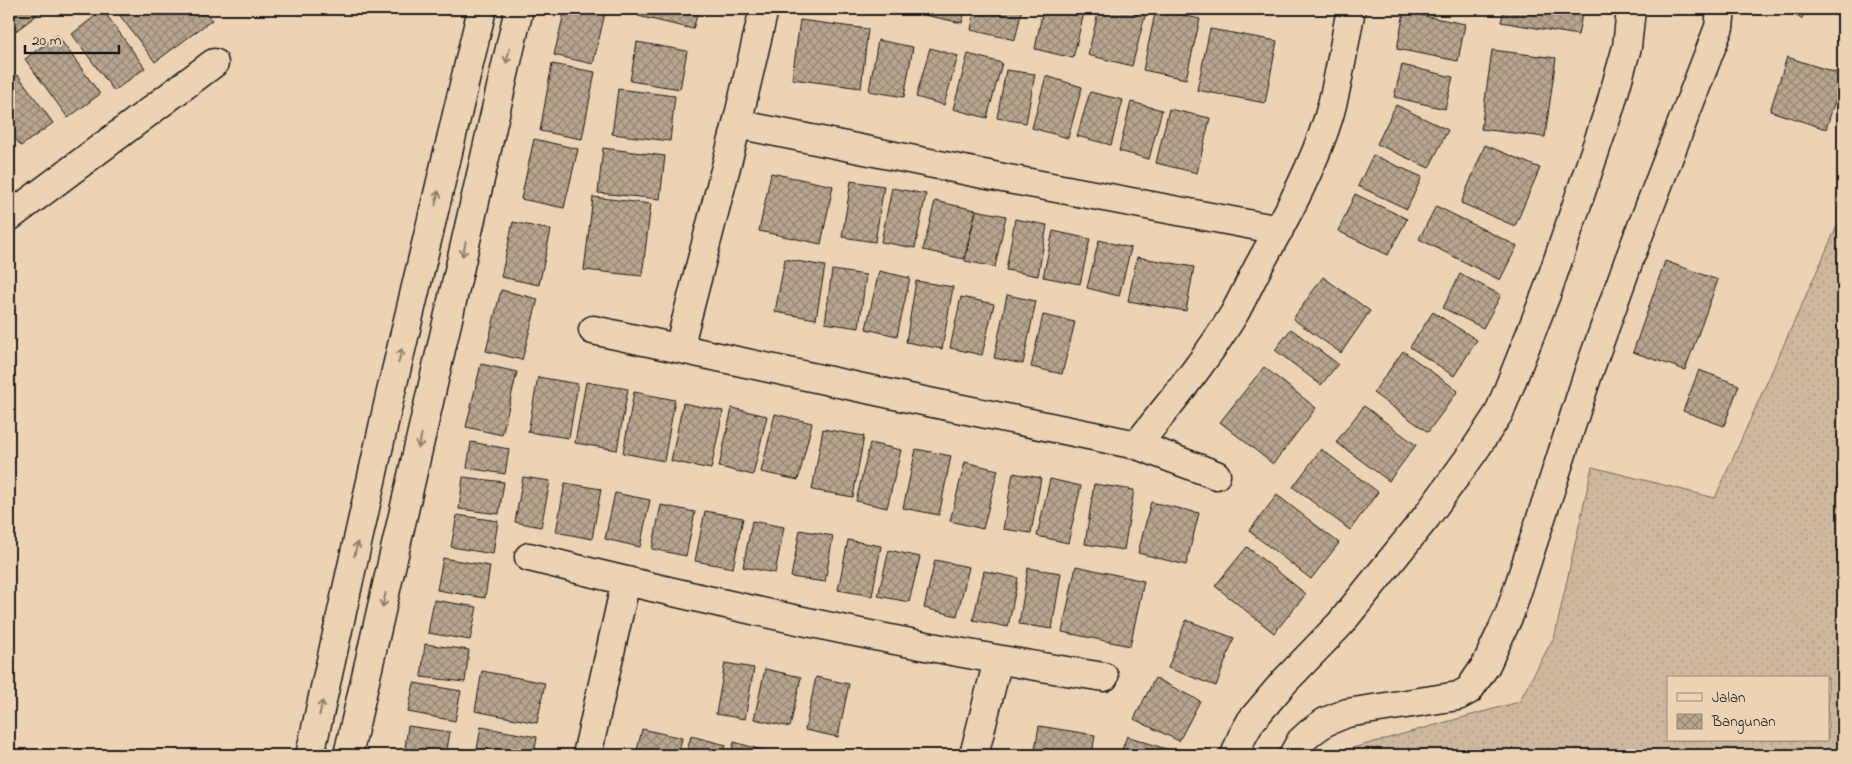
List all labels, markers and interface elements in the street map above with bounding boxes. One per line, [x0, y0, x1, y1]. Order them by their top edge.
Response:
scale bar [25, 22, 119, 54]
text: 20 m [32, 30, 62, 52]
one-way arrow [503, 48, 512, 64]
one-way arrow [433, 191, 442, 207]
one-way arrow [459, 240, 468, 256]
one-way arrow [396, 349, 405, 365]
one-way arrow [415, 433, 424, 449]
one-way arrow [352, 542, 361, 558]
one-way arrow [379, 591, 388, 607]
legend [1667, 676, 1830, 742]
text: Jalan [1712, 687, 1745, 709]
one-way arrow [317, 700, 326, 716]
text: Bangunan [1711, 711, 1776, 734]

